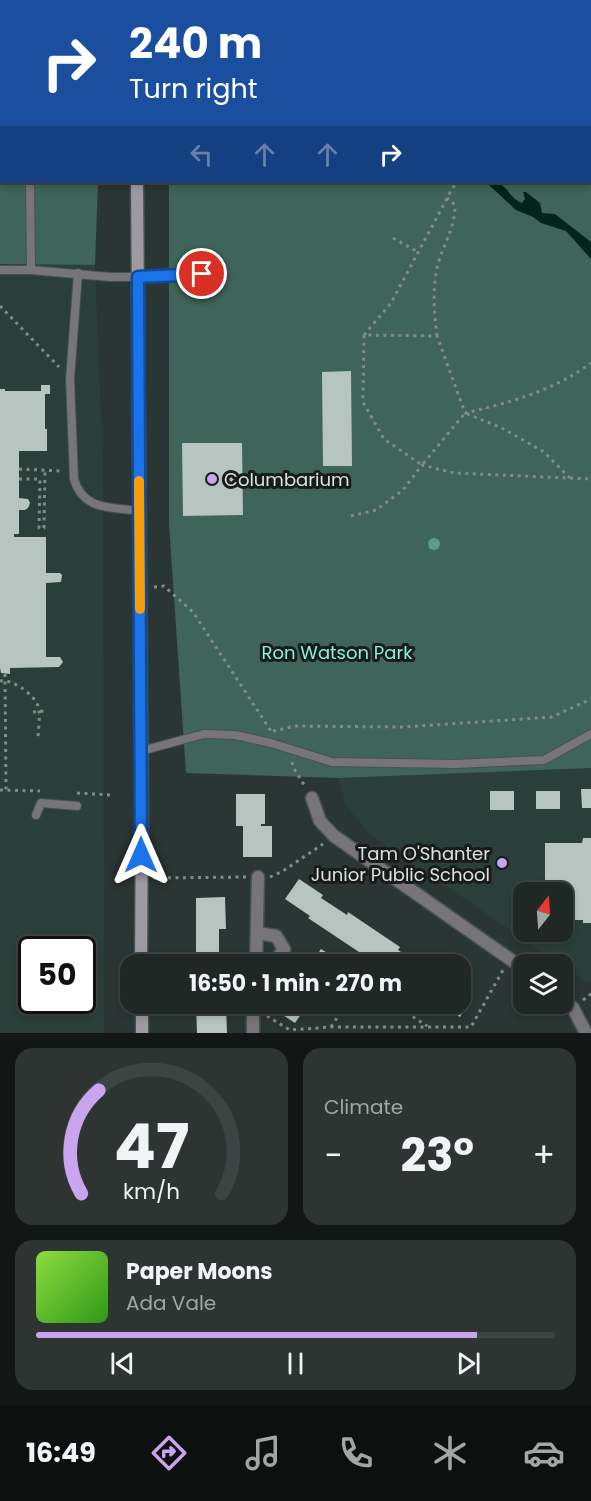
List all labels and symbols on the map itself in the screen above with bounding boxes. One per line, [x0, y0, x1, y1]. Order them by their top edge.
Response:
pin [176, 248, 227, 299]
place label: Columbarium [224, 467, 349, 492]
marker: Columbarium [205, 472, 219, 486]
park label: Ron Watson Park [262, 640, 413, 665]
position arrow [109, 823, 173, 887]
place label: Tam O'Shanter Junior Public School [311, 841, 490, 887]
marker: Tam O'Shanter Junior Public School [495, 856, 509, 870]
north arrow [513, 882, 573, 942]
speed limit sign: 50 [18, 936, 96, 1014]

